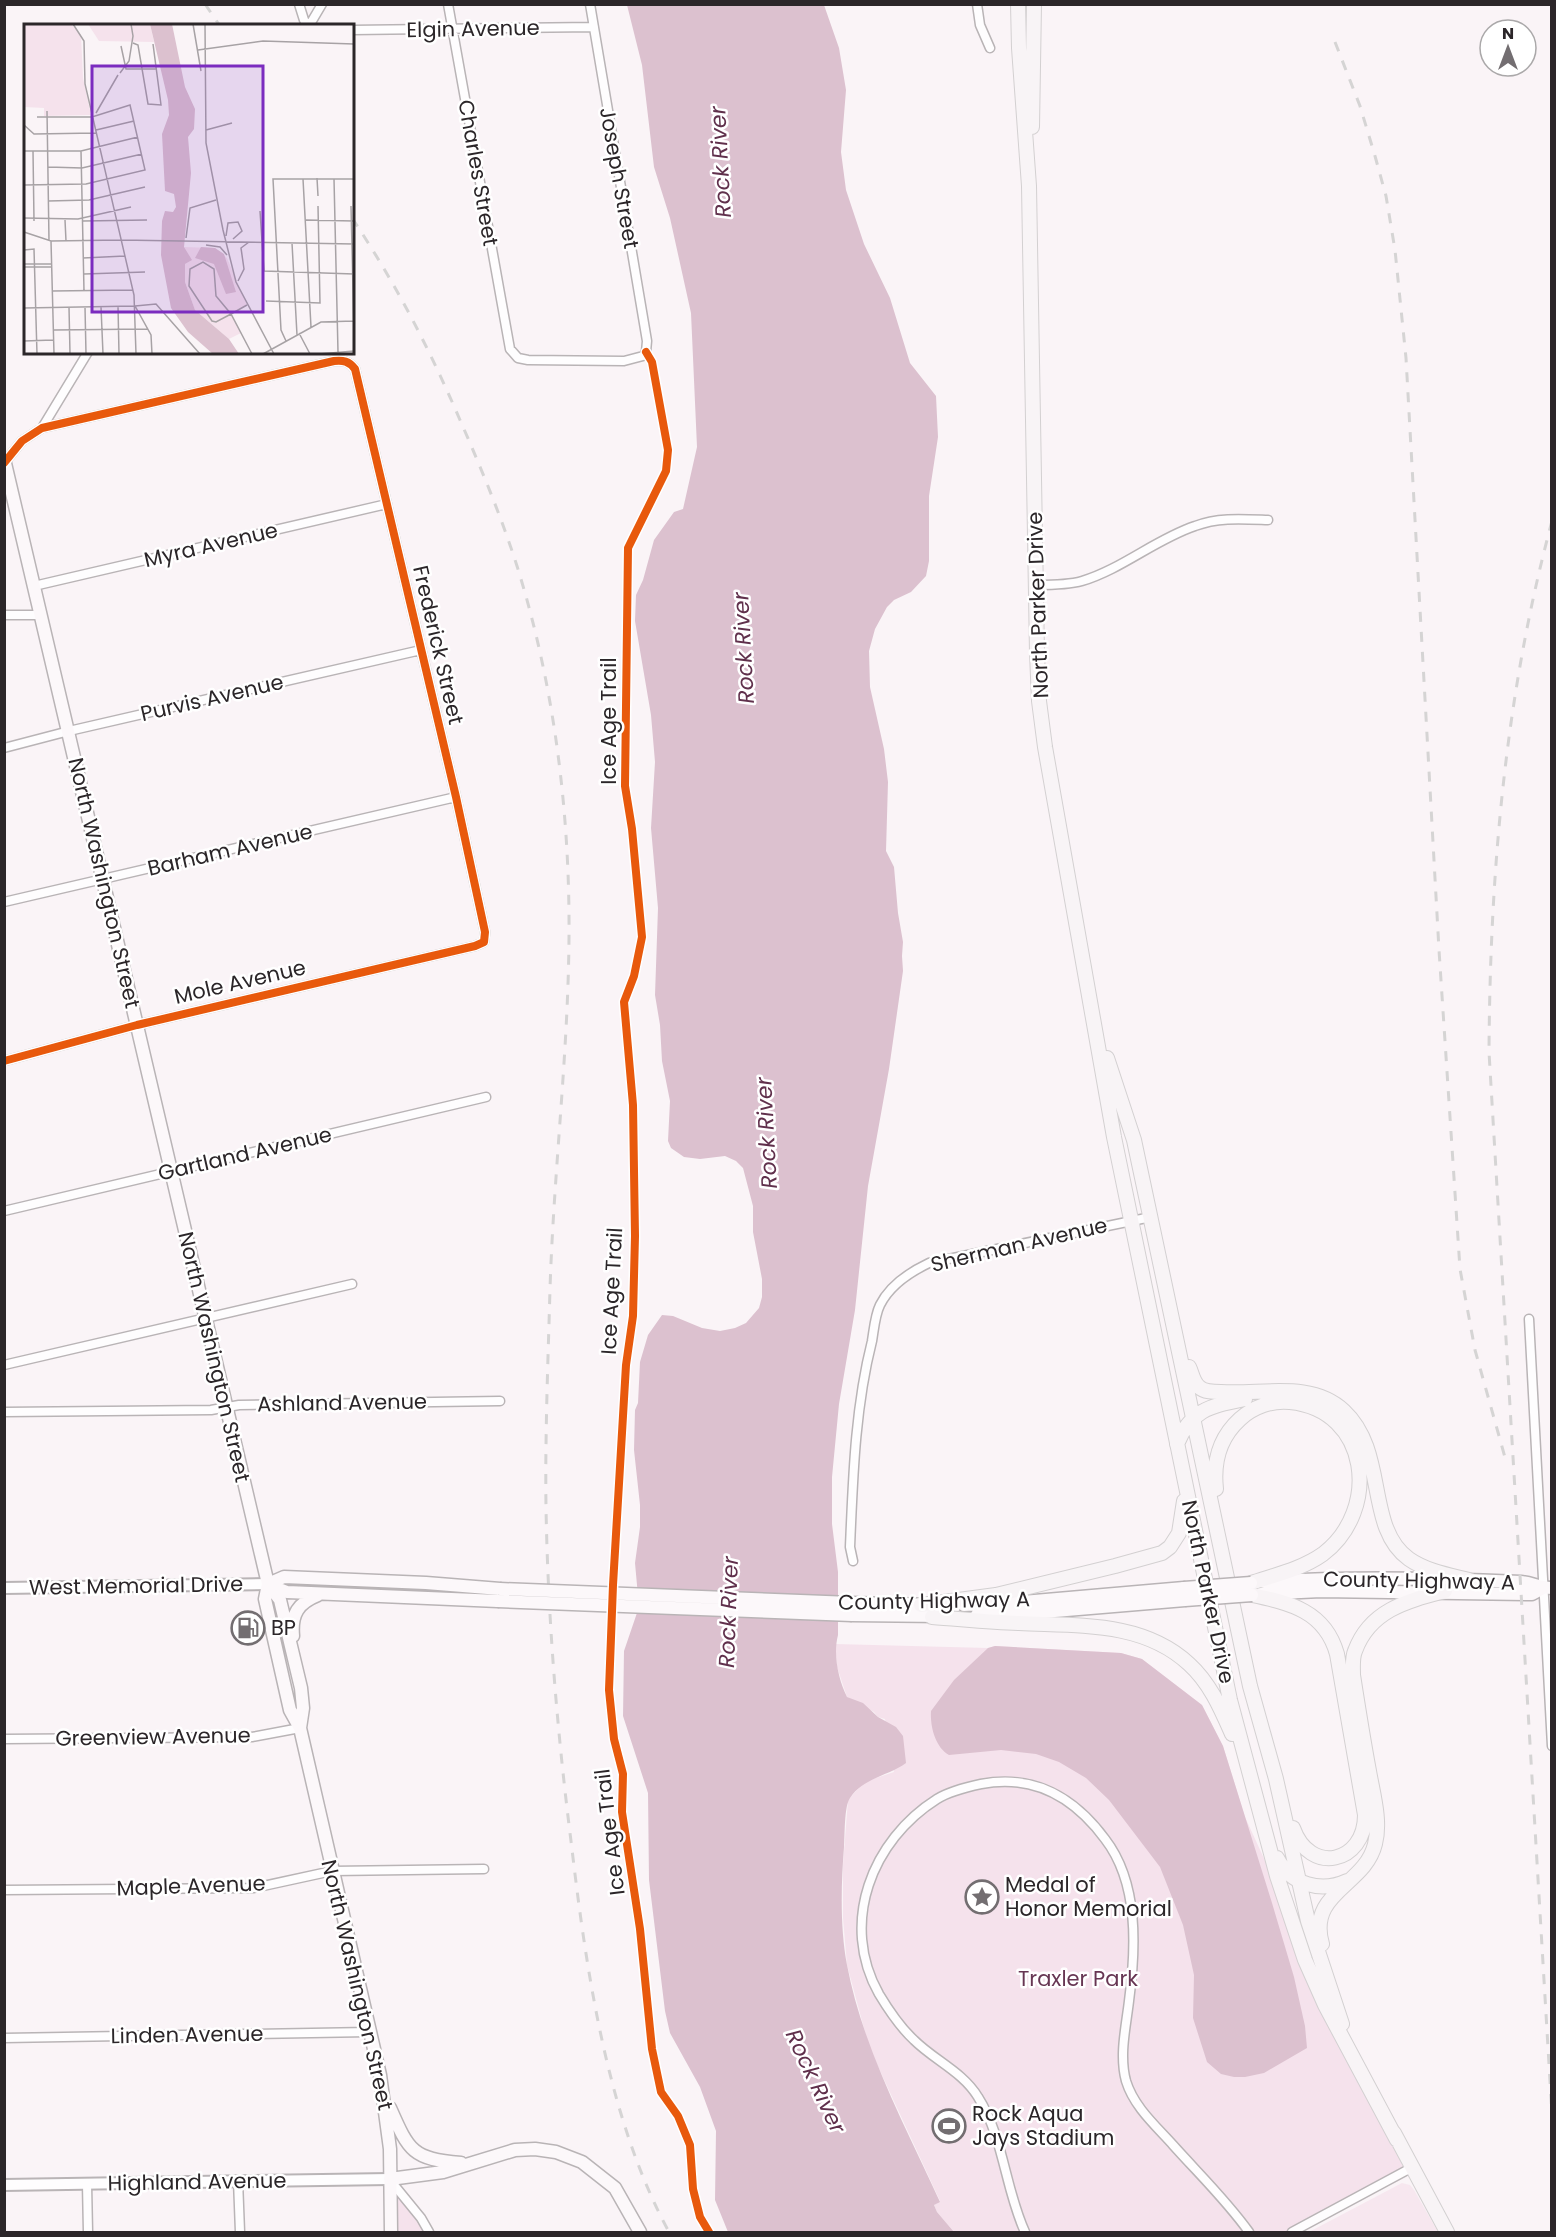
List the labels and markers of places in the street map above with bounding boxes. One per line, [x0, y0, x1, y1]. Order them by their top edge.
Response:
fuel station icon: BP [230, 1610, 266, 1646]
place label: BP [271, 1613, 296, 1642]
place label: Medal of Honor Memorial [1005, 1870, 1172, 1923]
place icon: Medal of Honor Memorial [964, 1879, 1000, 1915]
place label: Rock Aqua Jays Stadium [972, 2099, 1114, 2152]
sports icon: Rock Aqua Jays Stadium [931, 2108, 967, 2144]

